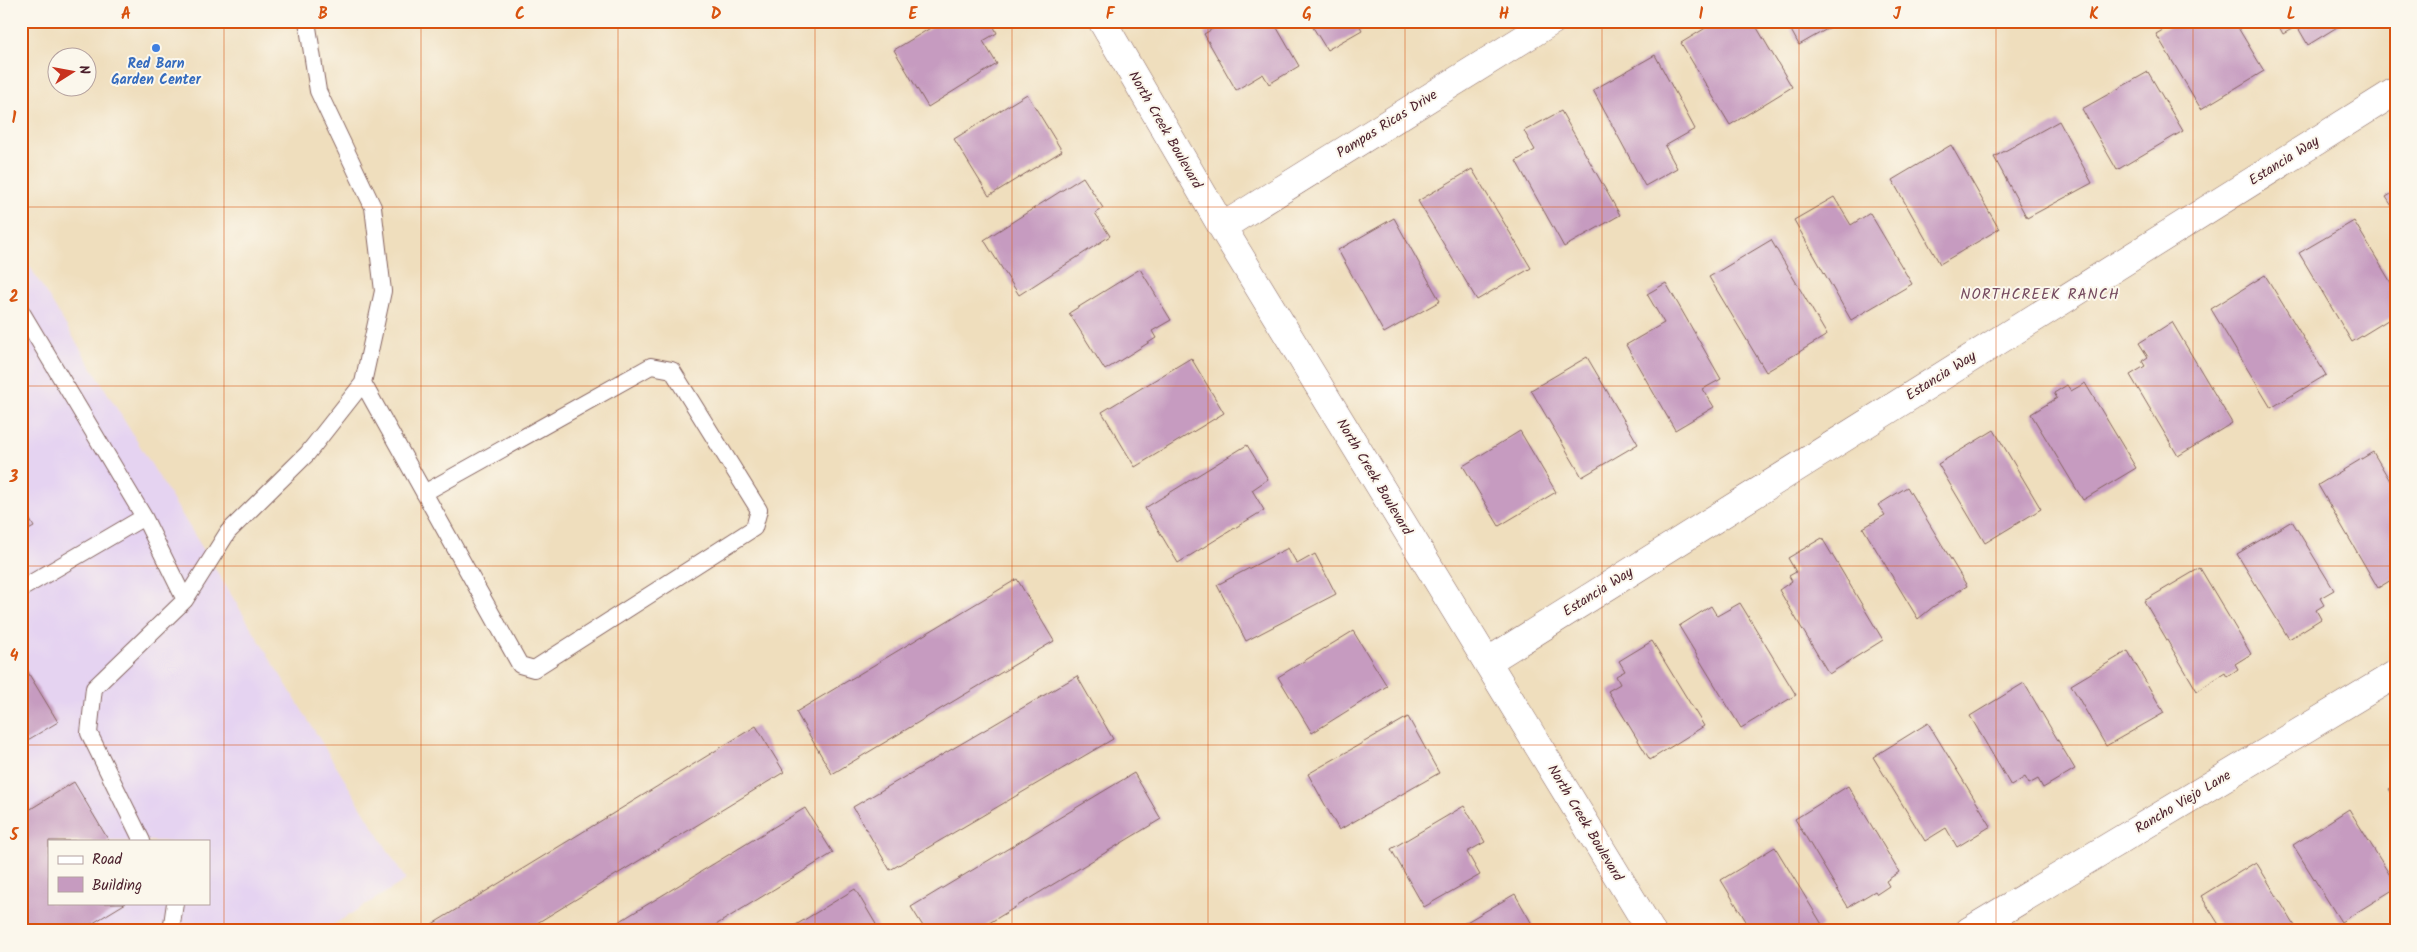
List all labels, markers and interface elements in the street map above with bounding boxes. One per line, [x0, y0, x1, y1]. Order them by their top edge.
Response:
text: A [121, 2, 131, 27]
text: B [318, 2, 328, 27]
text: C [515, 2, 525, 27]
text: D [711, 2, 722, 27]
text: E [909, 2, 919, 27]
text: F [1106, 2, 1116, 27]
text: G [1302, 2, 1312, 27]
text: H [1499, 2, 1509, 27]
text: I [1699, 2, 1704, 27]
text: J [1893, 2, 1902, 27]
text: K [2089, 2, 2099, 27]
text: L [2287, 2, 2295, 27]
marker: Red Barn Garden Center [150, 42, 162, 54]
north arrow [48, 48, 98, 98]
place label: Red Barn Garden Center [111, 53, 202, 91]
text: N [72, 63, 95, 76]
street label: North Creek Boulevard [1122, 67, 1208, 194]
street label: Pampas Ricas Drive [1332, 84, 1442, 164]
text: 1 [12, 106, 17, 131]
street label: Estancia Way [2244, 130, 2324, 191]
district label: NORTHCREEK RANCH [1960, 283, 2120, 307]
text: 2 [9, 285, 19, 310]
street label: Estancia Way [1901, 345, 1981, 406]
street label: North Creek Boulevard [1330, 415, 1418, 540]
text: 3 [9, 465, 19, 490]
street label: Estancia Way [1558, 561, 1638, 622]
text: 4 [10, 644, 19, 669]
street label: North Creek Boulevard [1541, 761, 1629, 886]
street label: Rancho Viejo Lane [2131, 764, 2236, 839]
text: 5 [9, 823, 20, 848]
legend [48, 840, 210, 904]
text: Road [92, 848, 123, 872]
text: Building [92, 874, 142, 898]

